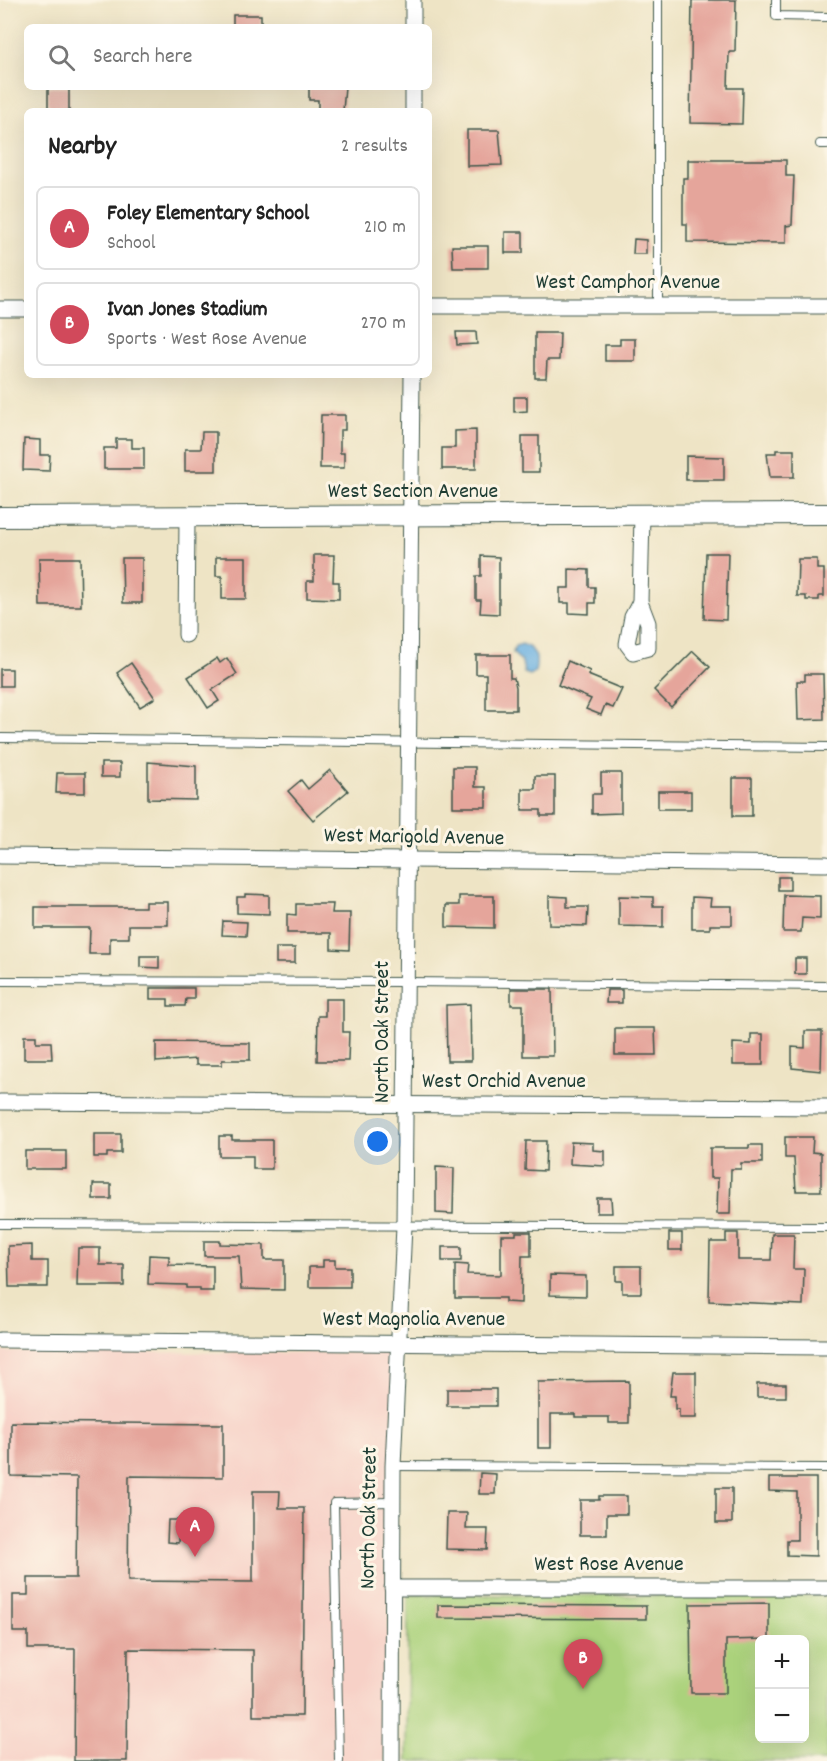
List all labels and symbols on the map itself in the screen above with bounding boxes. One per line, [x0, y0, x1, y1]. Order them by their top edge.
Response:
street label: West Camphor Avenue [536, 268, 720, 299]
street label: West Section Avenue [328, 477, 498, 508]
street label: West Marigold Avenue [324, 821, 504, 855]
street label: North Oak Street [368, 961, 399, 1103]
street label: West Orchid Avenue [422, 1067, 586, 1098]
your location [363, 1127, 392, 1156]
street label: West Magnolia Avenue [323, 1305, 505, 1336]
street label: North Oak Street [353, 1446, 387, 1590]
pin: A [176, 1508, 214, 1557]
street label: West Rose Avenue [534, 1550, 684, 1581]
pin: B [564, 1640, 602, 1689]

